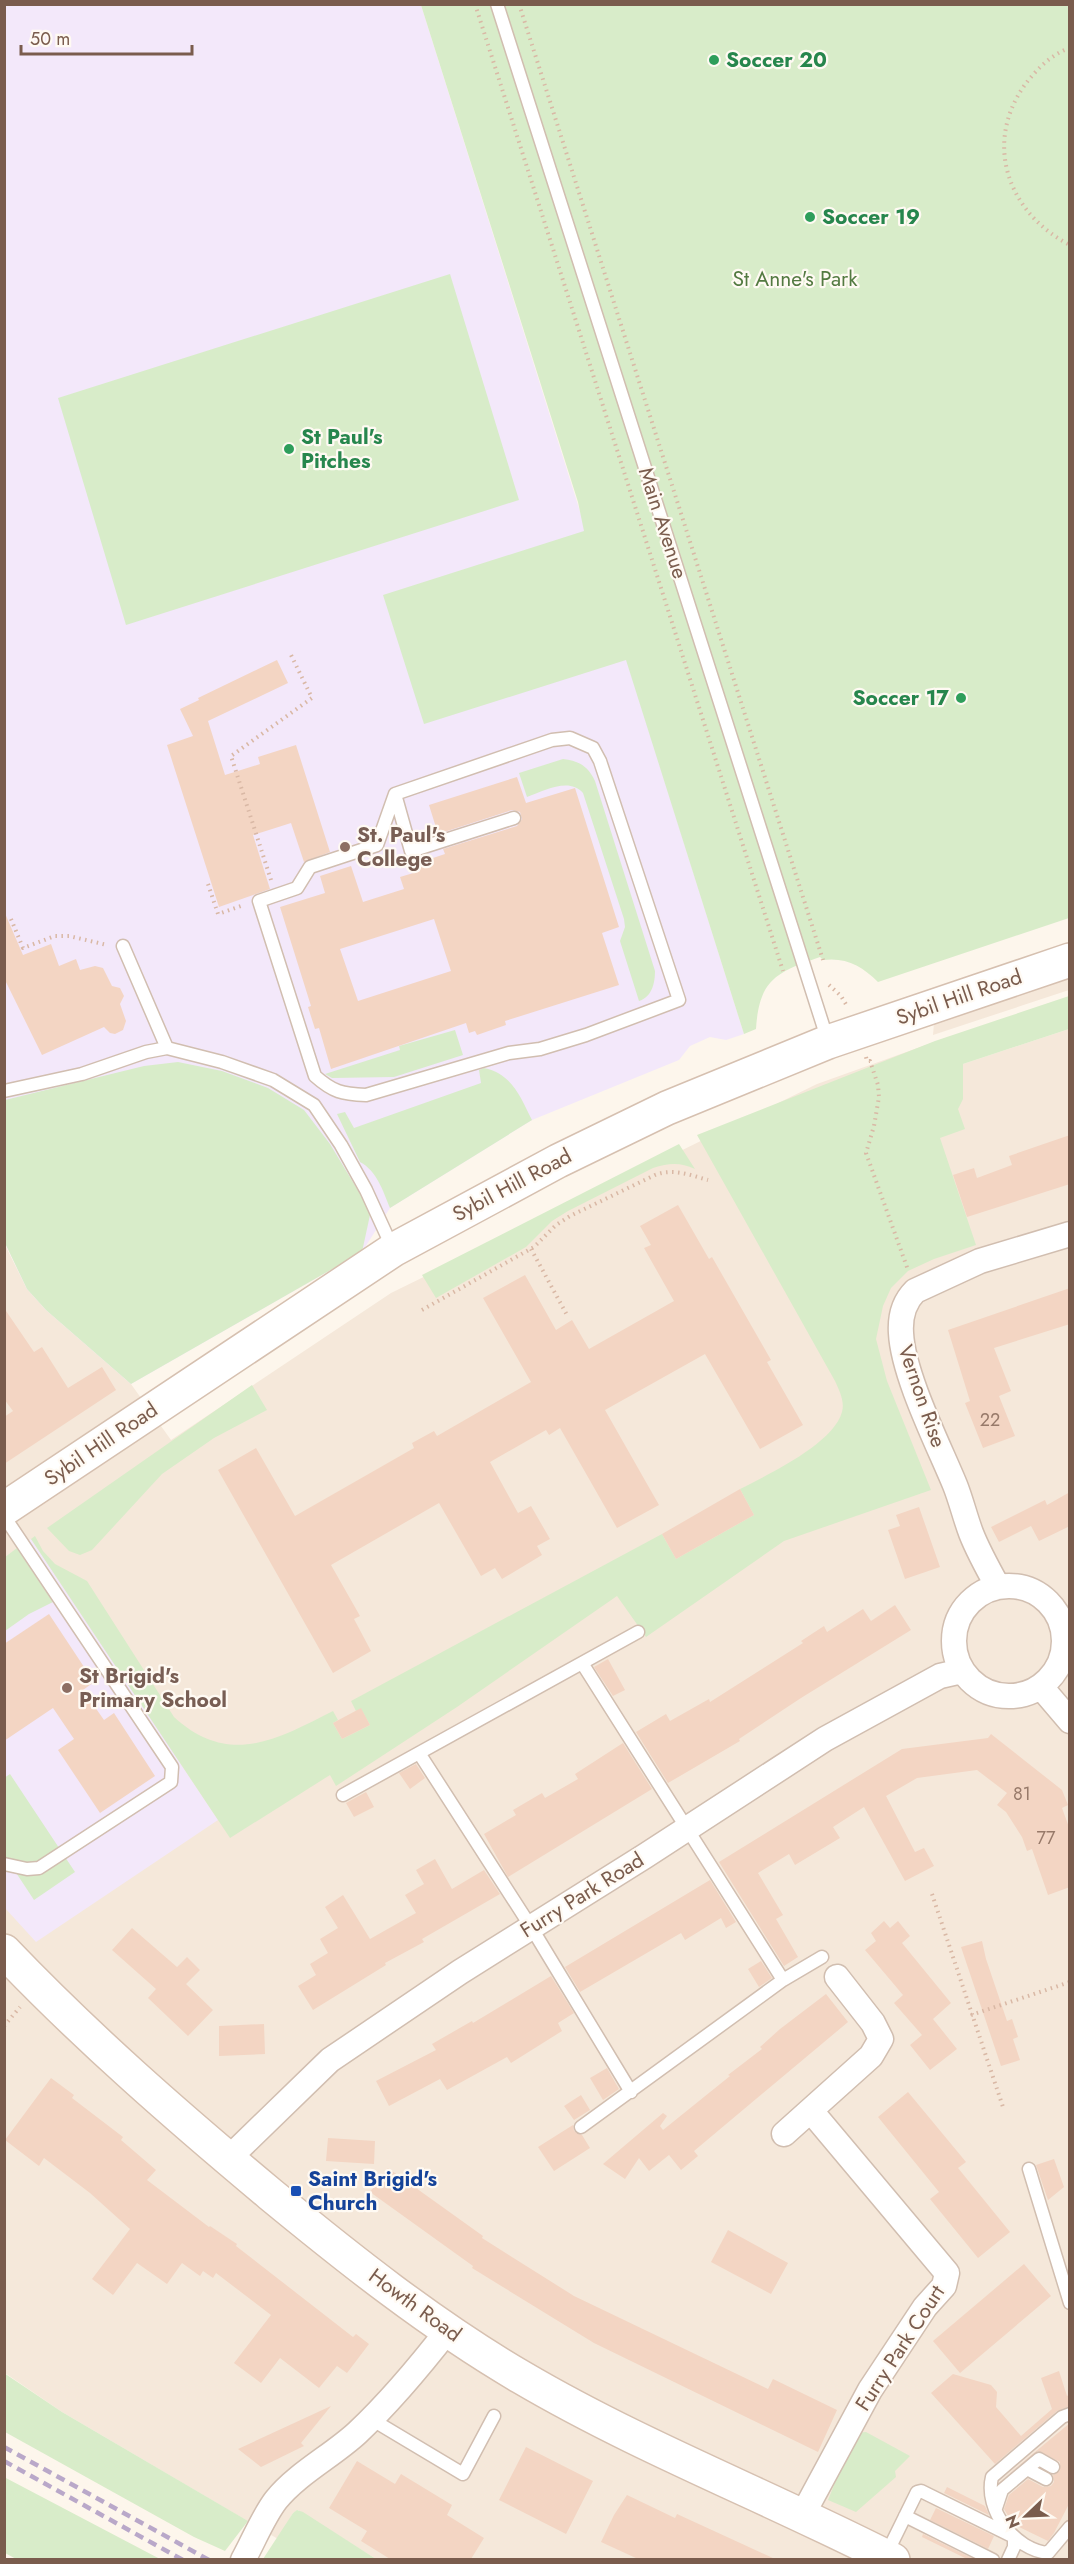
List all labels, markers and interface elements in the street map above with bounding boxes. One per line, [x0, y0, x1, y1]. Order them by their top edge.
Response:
scale bar [21, 18, 192, 56]
text: 50 m [30, 26, 70, 52]
place label: Soccer 20 [726, 45, 827, 75]
marker: Soccer 20 [707, 53, 721, 67]
place label: Soccer 19 [822, 202, 920, 232]
marker: Soccer 19 [803, 210, 817, 224]
park label: St Anne's Park [732, 264, 858, 294]
place label: St Paul's Pitches [301, 422, 383, 476]
marker: St Paul's Pitches [282, 442, 296, 456]
street label: Main Avenue [631, 464, 695, 583]
place label: Soccer 17 [852, 683, 949, 713]
marker: Soccer 17 [954, 691, 968, 705]
place label: St. Paul's College [357, 820, 446, 874]
marker: St. Paul's College [338, 840, 352, 854]
street label: Sybil Hill Road [892, 961, 1026, 1033]
street label: Sybil Hill Road [447, 1141, 577, 1229]
street label: Vernon Rise [890, 1341, 954, 1451]
street label: Sybil Hill Road [38, 1395, 164, 1493]
house number: 22 [980, 1407, 1000, 1433]
place label: St Brigid's Primary School [79, 1661, 227, 1715]
marker: St Brigid's Primary School [60, 1681, 74, 1695]
house number: 81 [1013, 1781, 1031, 1807]
house number: 77 [1037, 1825, 1056, 1851]
street label: Furry Park Road [514, 1845, 650, 1945]
place label: Saint Brigid's Church [308, 2164, 438, 2218]
marker: Saint Brigid's Church [289, 2184, 303, 2198]
street label: Howth Road [362, 2261, 468, 2349]
street label: Furry Park Court [848, 2279, 952, 2417]
north arrow [996, 2486, 1056, 2546]
text: N [1000, 2511, 1026, 2532]

